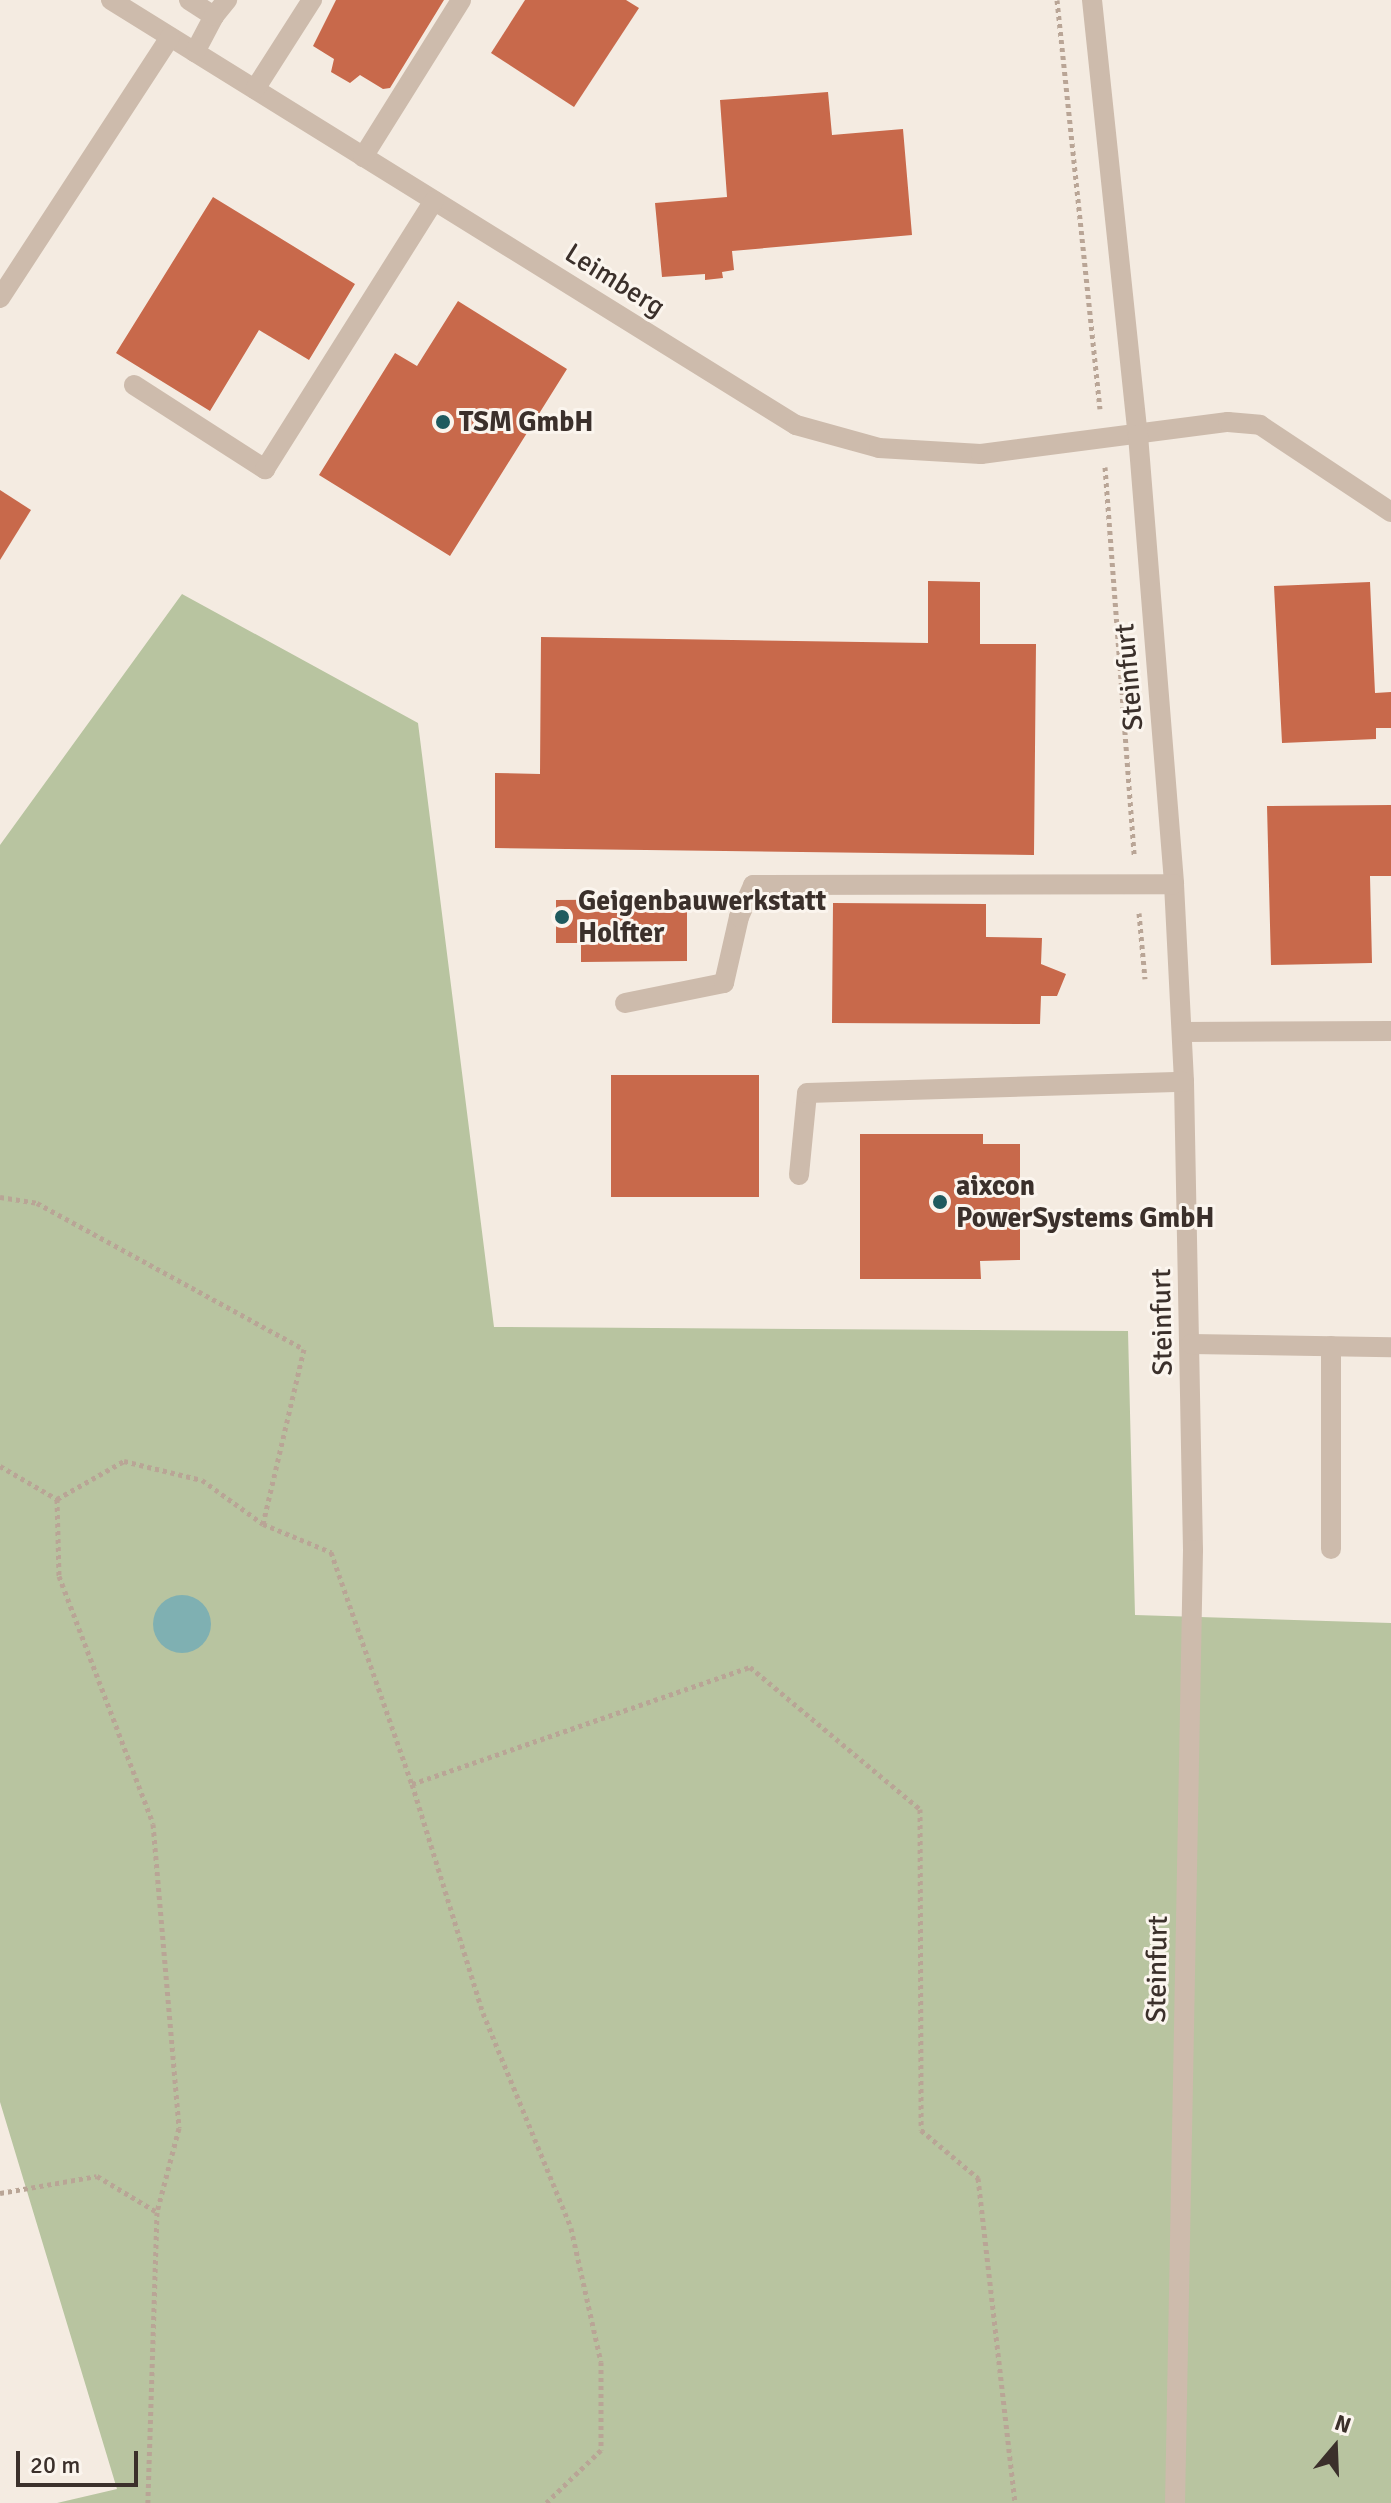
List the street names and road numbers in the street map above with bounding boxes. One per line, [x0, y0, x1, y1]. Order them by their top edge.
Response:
street label: Leimberg [559, 236, 671, 324]
street label: Steinfurt [1108, 622, 1150, 732]
street label: Steinfurt [1144, 1268, 1180, 1376]
street label: Steinfurt [1139, 1915, 1175, 2023]

